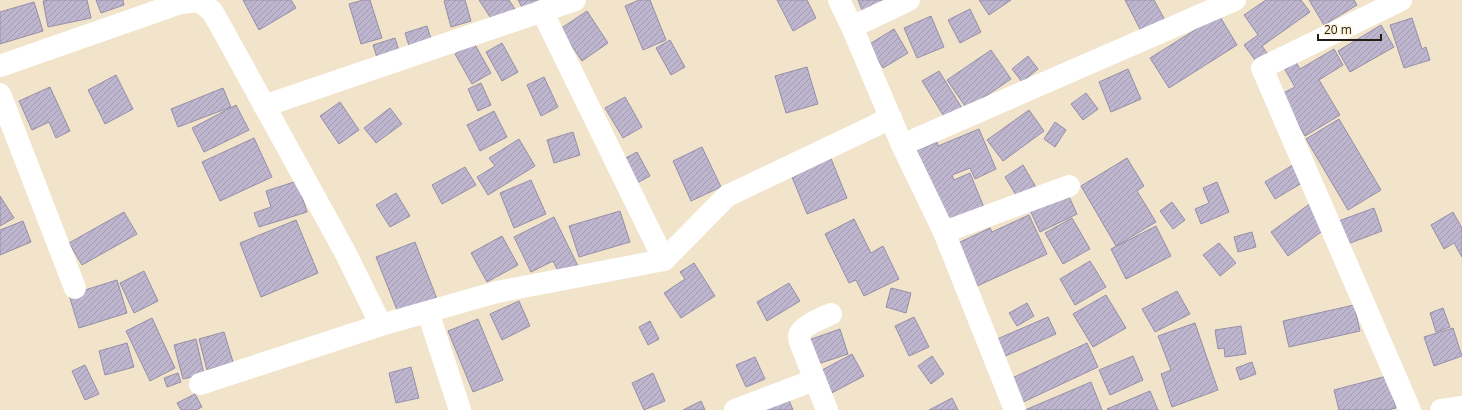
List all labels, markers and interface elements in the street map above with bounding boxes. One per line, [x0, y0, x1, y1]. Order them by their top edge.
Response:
scale bar [1318, 16, 1381, 42]
text: 20 m [1324, 21, 1352, 38]

